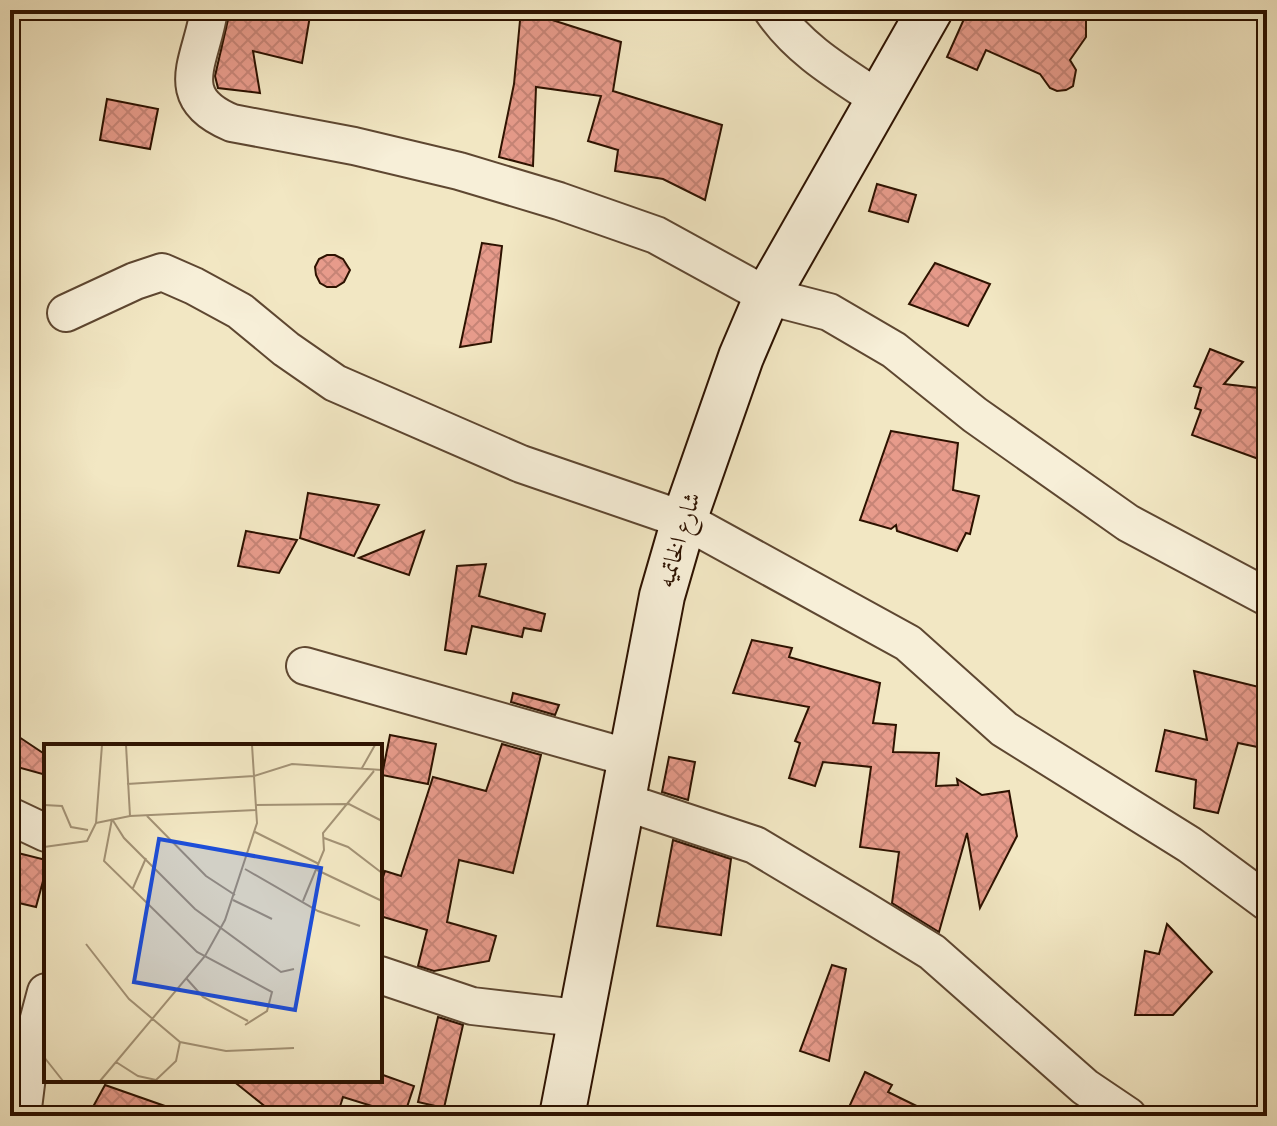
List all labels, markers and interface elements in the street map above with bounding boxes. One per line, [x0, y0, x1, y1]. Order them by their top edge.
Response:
street label: شارع الخاتميه [650, 489, 712, 593]
inset map [44, 744, 382, 1082]

